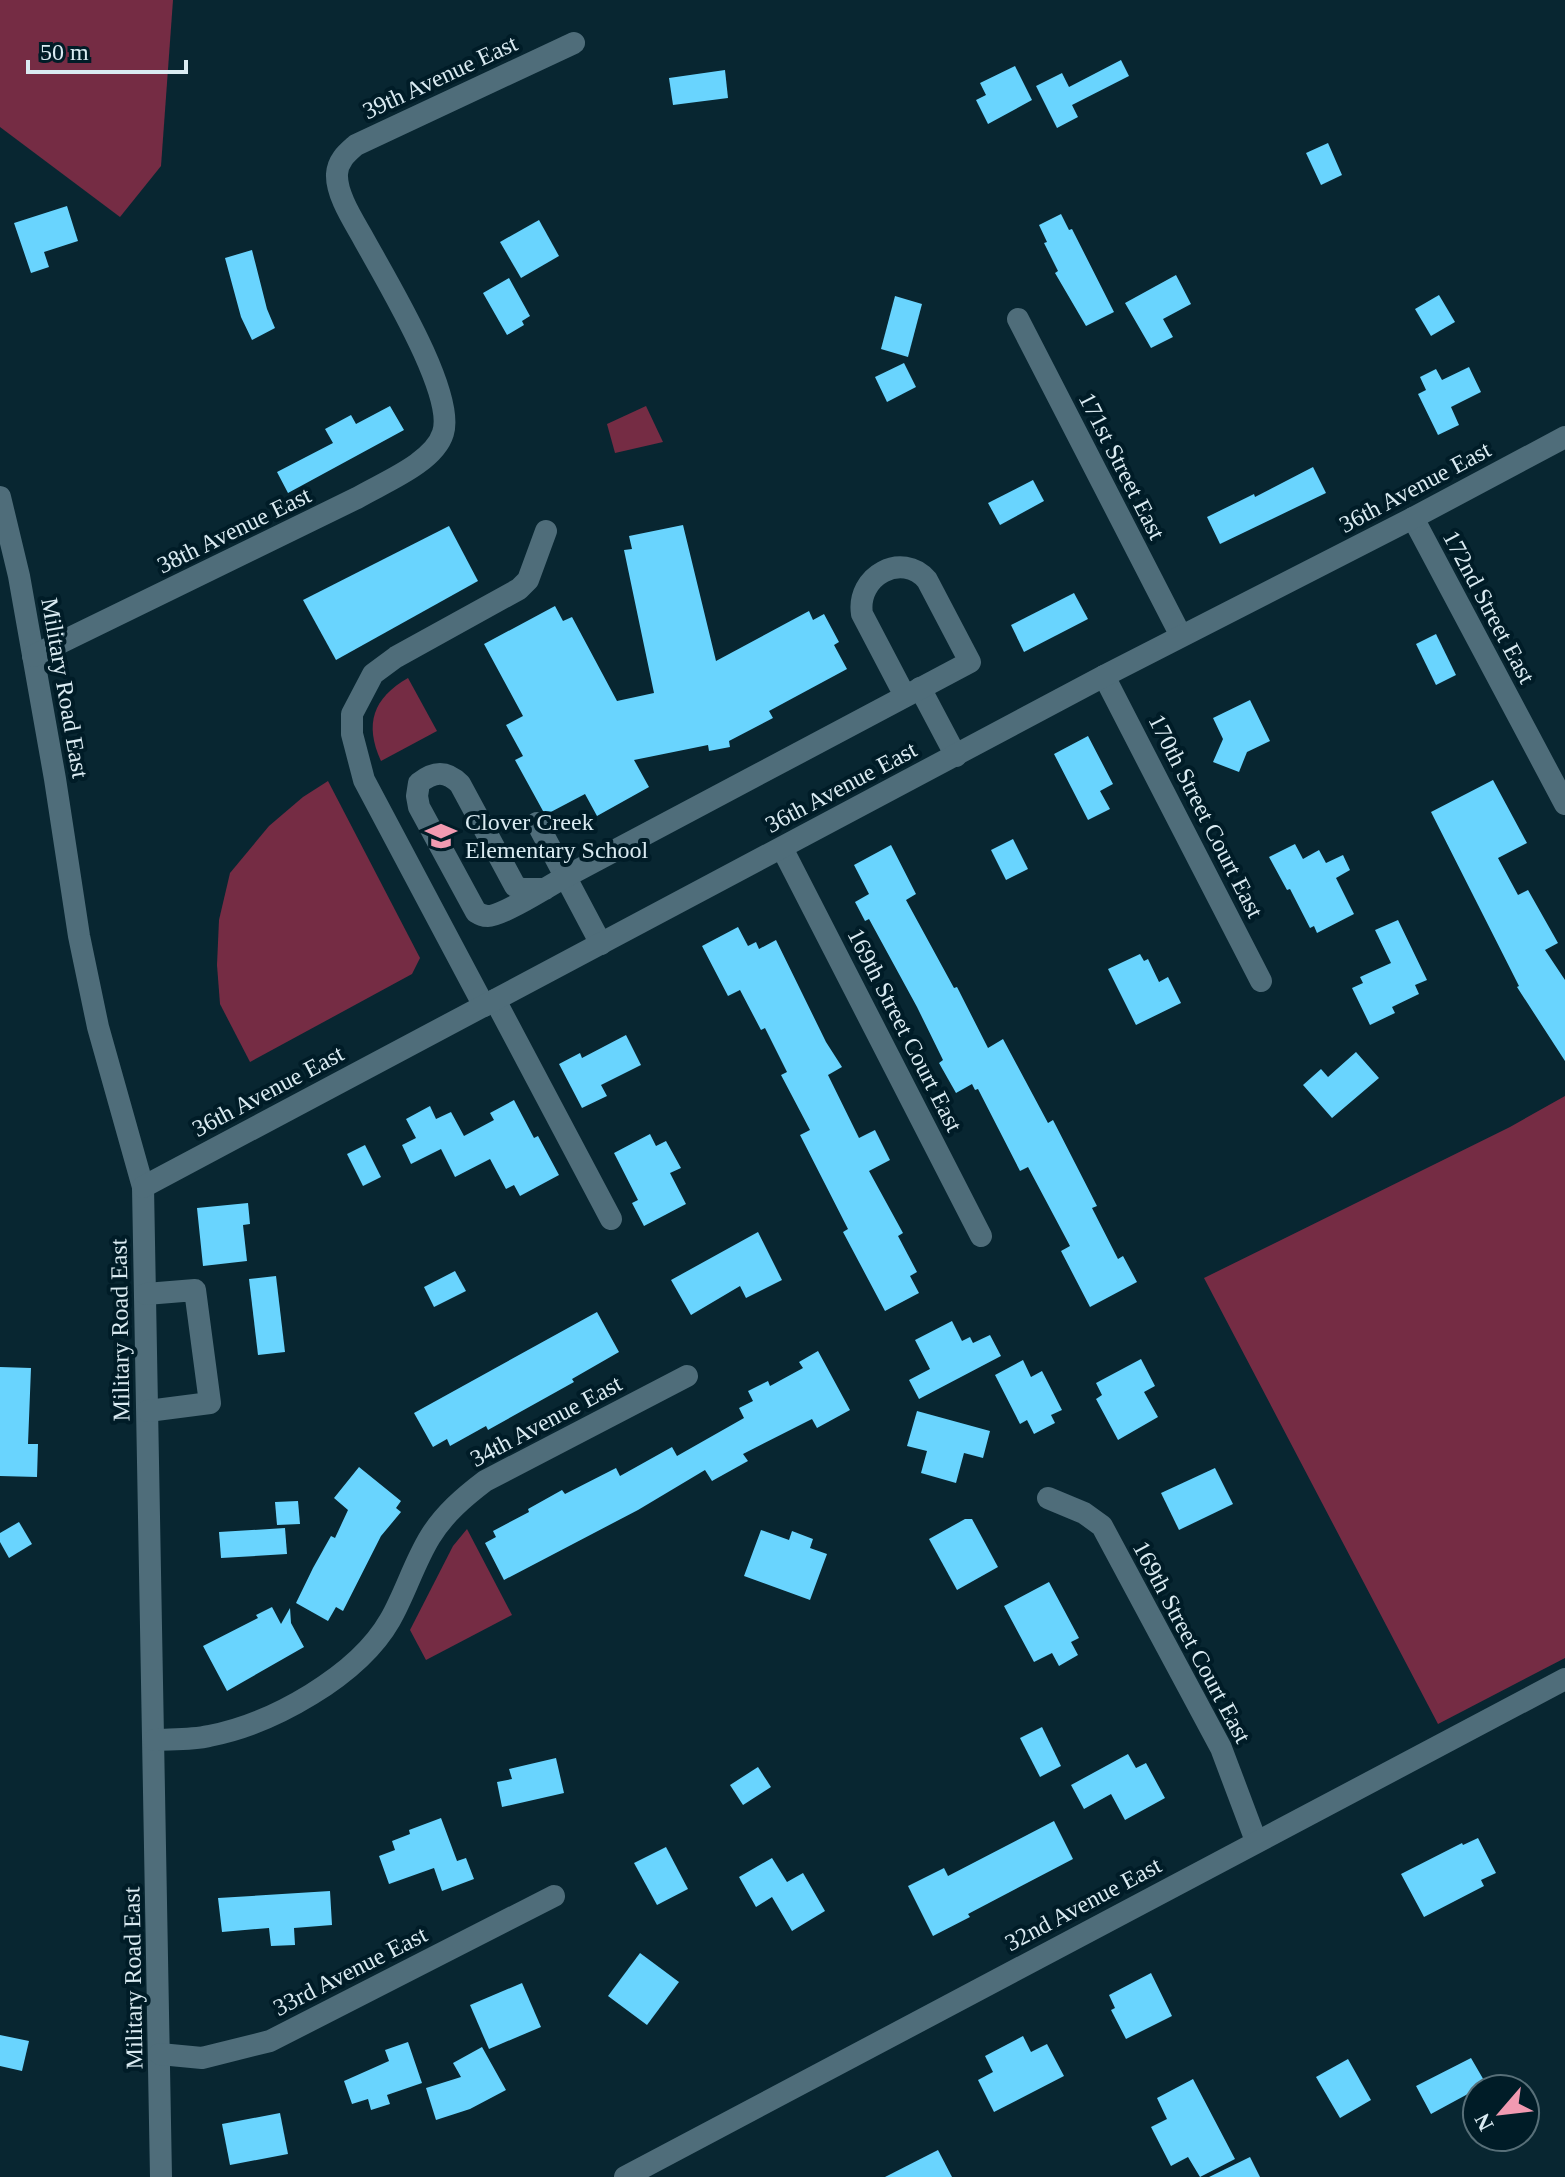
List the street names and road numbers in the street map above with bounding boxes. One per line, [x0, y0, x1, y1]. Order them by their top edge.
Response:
street label: 39th Avenue East [359, 30, 522, 124]
street label: 171st Street East [1074, 388, 1170, 544]
street label: 36th Avenue East [1335, 436, 1495, 538]
street label: 38th Avenue East [153, 481, 315, 578]
street label: 172nd Street East [1438, 526, 1540, 688]
street label: Military Road East [36, 596, 94, 781]
street label: 170th Street Court East [1143, 710, 1269, 922]
street label: 36th Avenue East [761, 736, 921, 838]
street label: 169th Street Court East [842, 924, 968, 1136]
street label: 36th Avenue East [188, 1040, 348, 1142]
street label: Military Road East [105, 1238, 135, 1422]
street label: 34th Avenue East [466, 1370, 626, 1472]
street label: 169th Street Court East [1128, 1537, 1256, 1748]
street label: 32nd Avenue East [1001, 1852, 1166, 1956]
street label: Military Road East [118, 1886, 148, 2070]
street label: 33rd Avenue East [269, 1921, 431, 2021]

